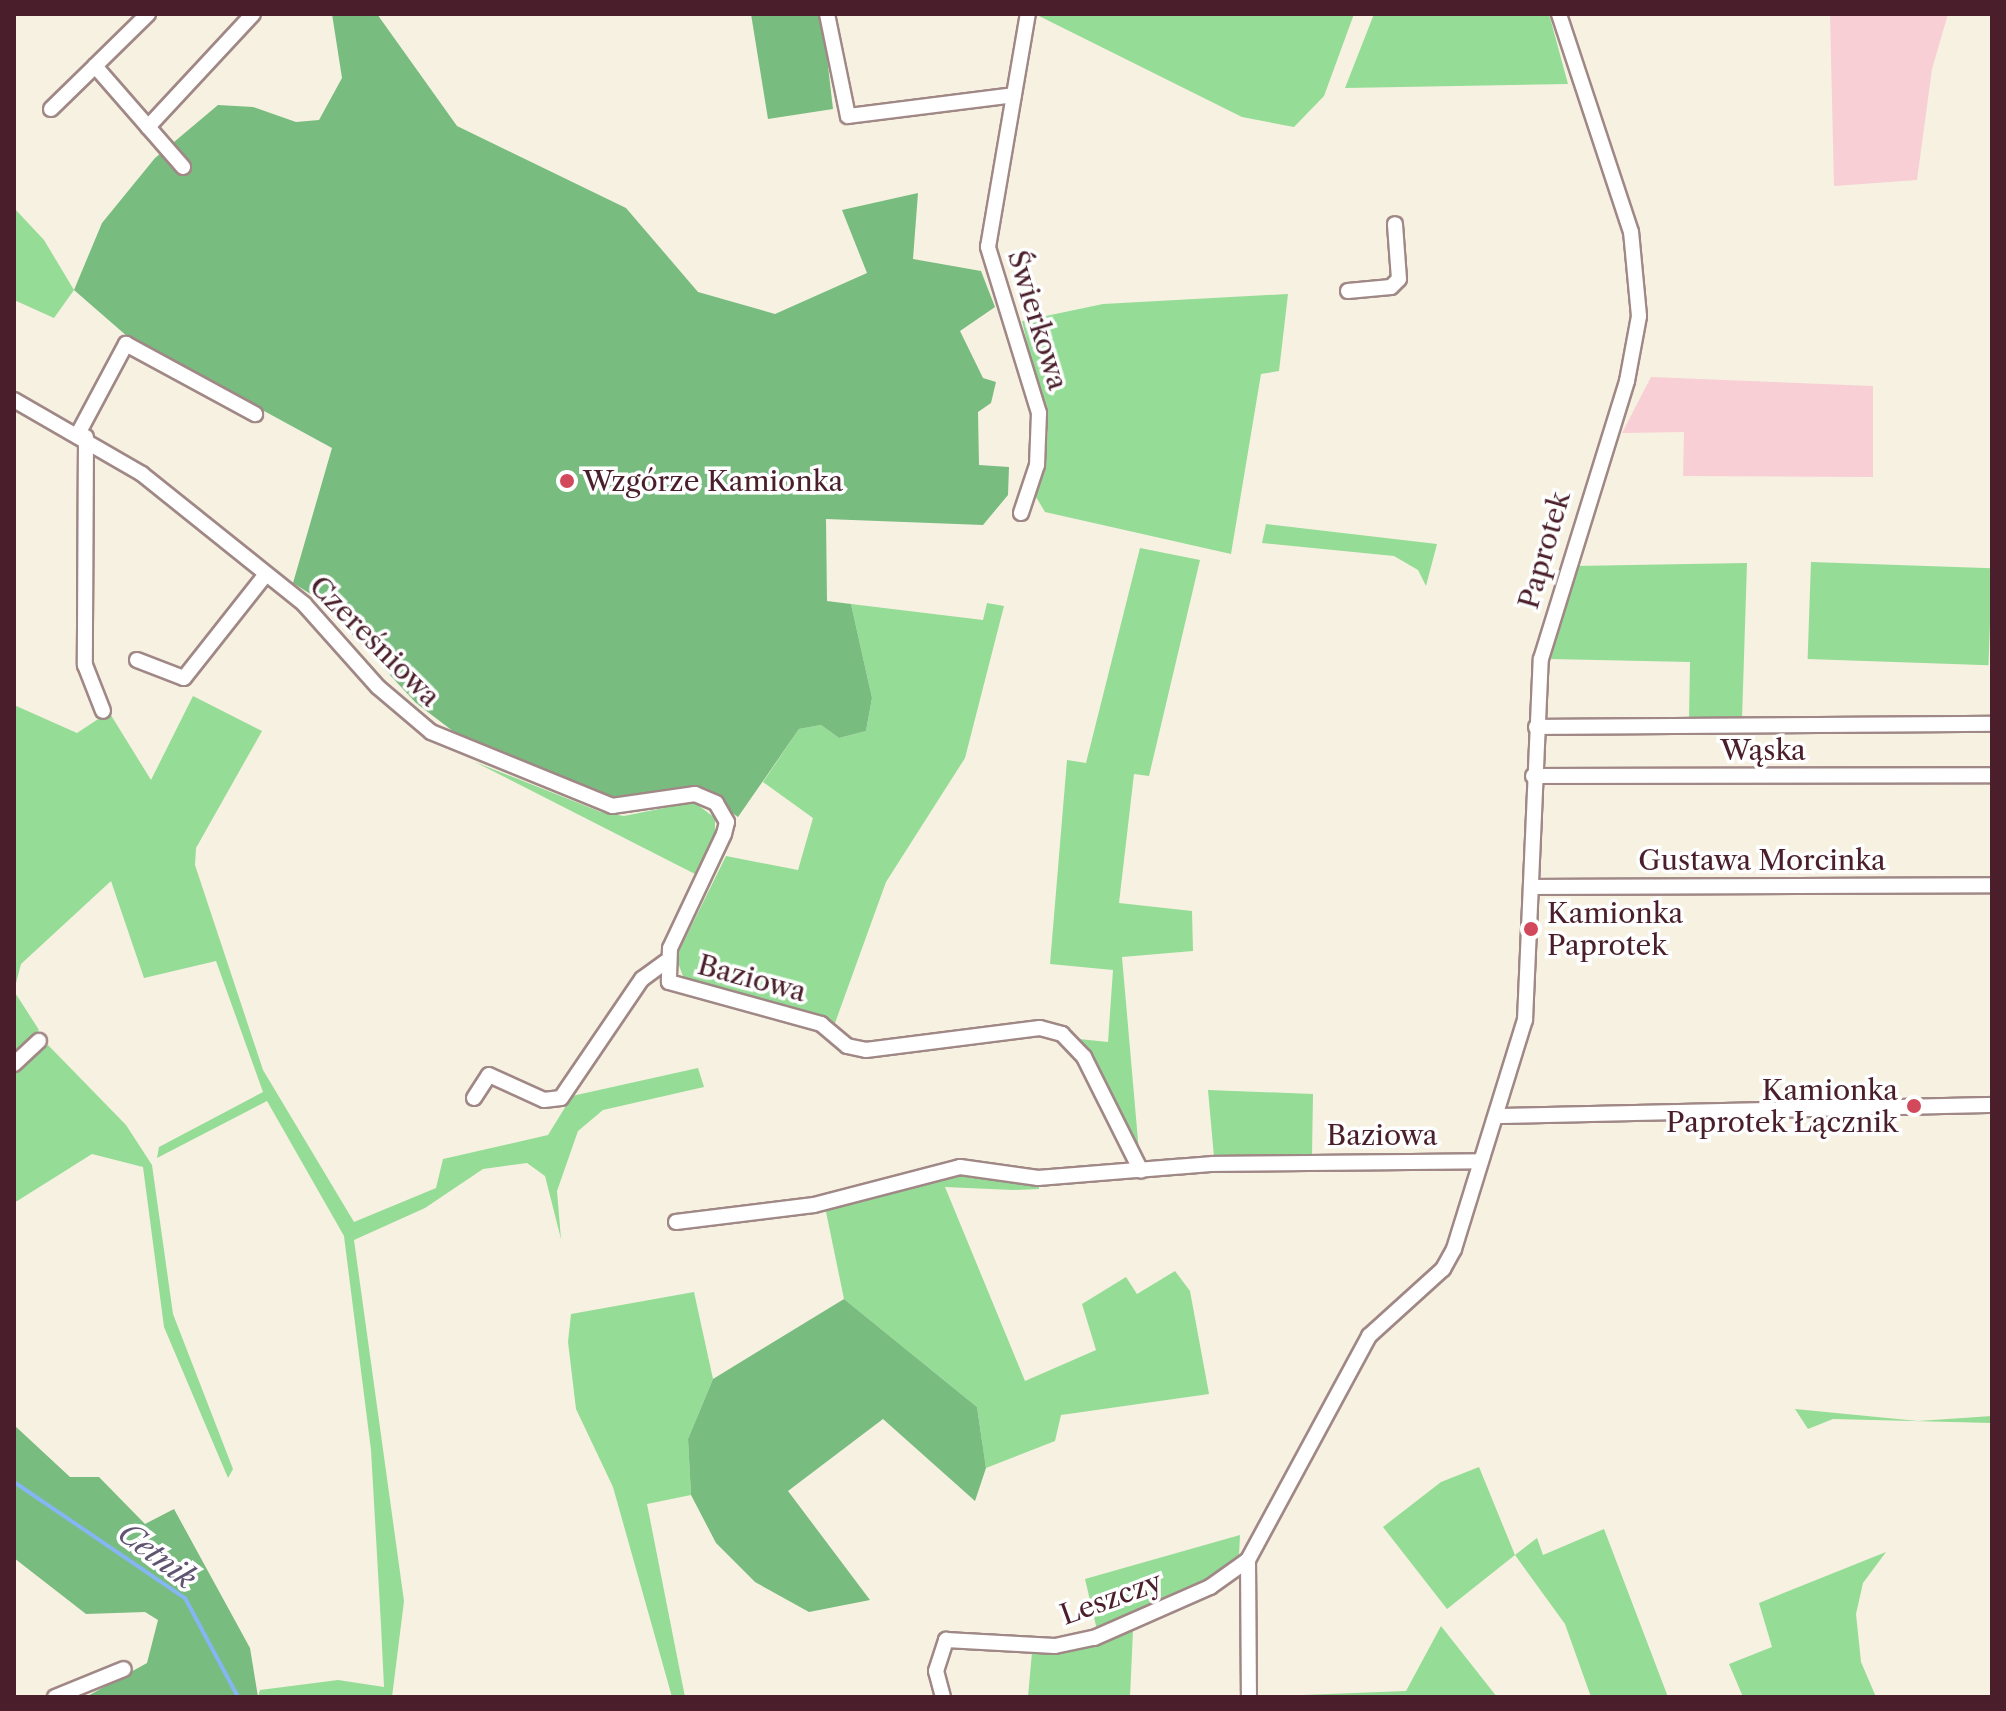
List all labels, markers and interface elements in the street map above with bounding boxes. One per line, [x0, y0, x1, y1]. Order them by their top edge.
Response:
street label: Świerkowa [1001, 246, 1075, 394]
place label: Wzgórze Kamionka [583, 464, 843, 498]
marker: Wzgórze Kamionka [558, 472, 576, 490]
street label: Paprotek [1511, 487, 1577, 613]
street label: Czereśniowa [303, 569, 447, 713]
street label: Wąska [1720, 733, 1806, 767]
street label: Gustawa Morcinka [1638, 843, 1886, 877]
place label: Kamionka Paprotek [1547, 896, 1683, 962]
marker: Kamionka Paprotek [1522, 920, 1540, 938]
street label: Baziowa [694, 947, 810, 1009]
place label: Kamionka Paprotek Łącznik [1666, 1073, 1898, 1139]
marker: Kamionka Paprotek Łącznik [1905, 1097, 1923, 1115]
street label: Baziowa [1327, 1118, 1437, 1152]
water label: Cetnik [111, 1515, 203, 1597]
street label: Leszczy [1056, 1564, 1166, 1632]

